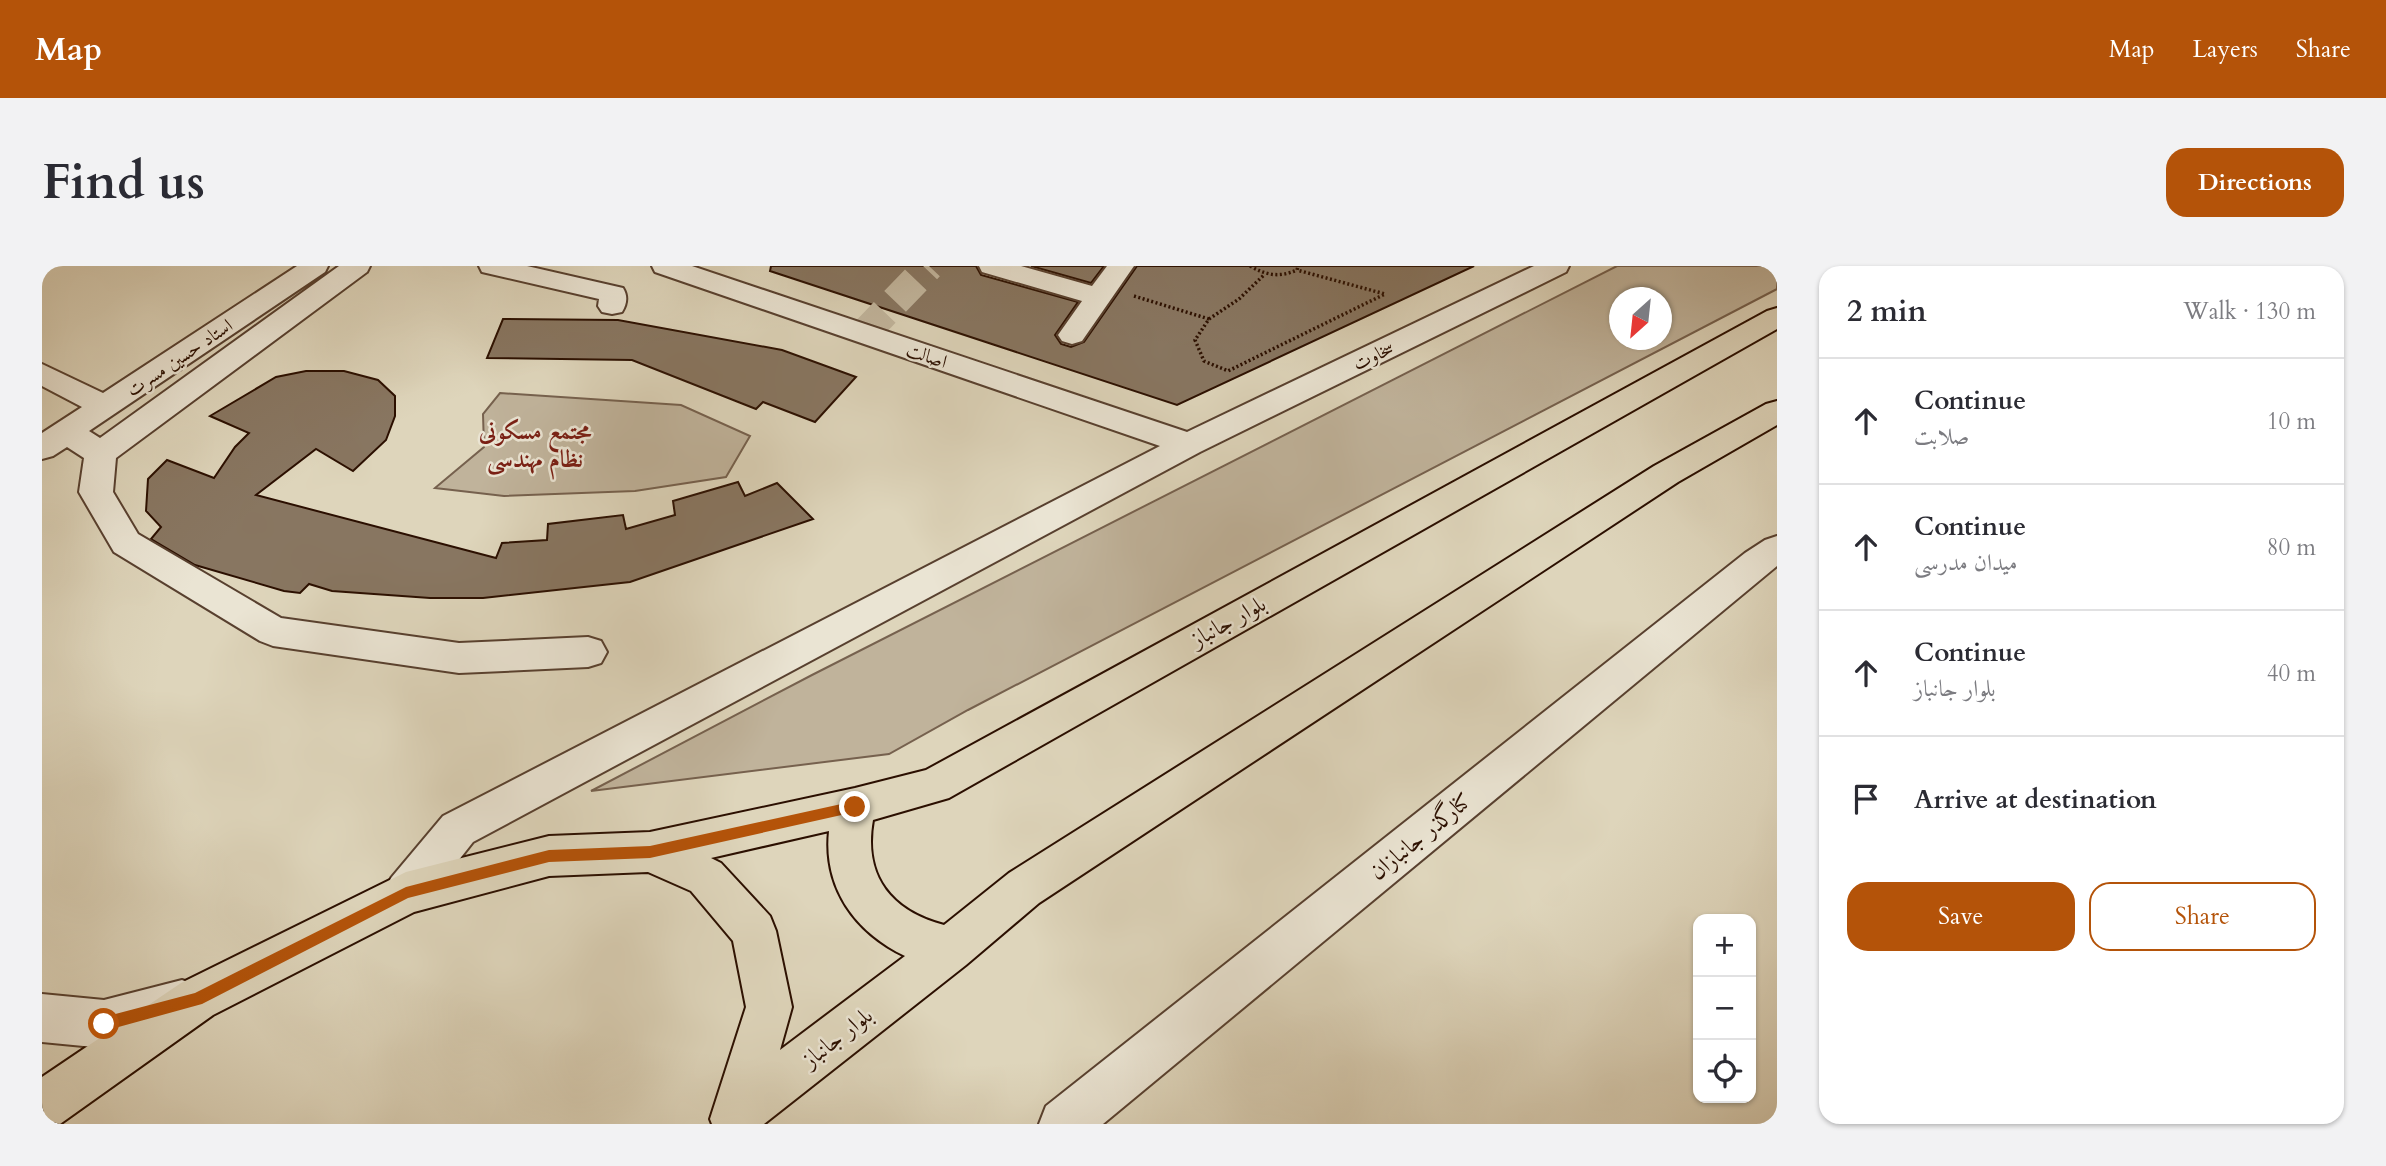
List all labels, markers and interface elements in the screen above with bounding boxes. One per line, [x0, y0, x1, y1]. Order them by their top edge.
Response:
text: Map [35, 27, 102, 72]
text: Map [2109, 33, 2155, 66]
text: Layers [2193, 33, 2258, 66]
text: Share [2296, 33, 2351, 66]
button: Directions [2166, 148, 2344, 217]
text: Find us [42, 149, 205, 216]
north arrow [1609, 287, 1672, 350]
text: 2 min [1847, 291, 1927, 332]
text: Walk · 130 m [2183, 296, 2316, 327]
street label: استاد حسین مسرت [121, 313, 238, 403]
street label: سخاوت [1348, 335, 1398, 377]
street label: اصالت [903, 337, 951, 375]
text: Continue [1914, 383, 2026, 418]
icon: ahead [1847, 402, 1885, 440]
text: 10 m [2267, 406, 2316, 437]
district label: مجتمع مسکونی نظام مهندسی [478, 415, 592, 480]
text: صلابت [1914, 421, 1969, 452]
text: Continue [1914, 509, 2026, 544]
icon: ahead [1847, 528, 1885, 566]
text: 80 m [2267, 532, 2316, 563]
text: میدان مدرسی [1914, 547, 2017, 578]
street label: بلوار جانباز [1183, 588, 1271, 656]
text: Continue [1914, 635, 2026, 670]
icon: ahead [1847, 654, 1885, 692]
text: 40 m [2267, 658, 2316, 689]
text: بلوار جانباز [1914, 673, 1996, 704]
icon: arrive [1847, 780, 1885, 818]
text: Arrive at destination [1914, 782, 2157, 817]
street label: کنارگذر جانبازان [1362, 785, 1478, 887]
route end [839, 791, 870, 822]
button: Save [1847, 882, 2075, 951]
button: Share [2089, 882, 2316, 951]
map controls [1693, 914, 1756, 1103]
button: + [1693, 914, 1756, 977]
button: − [1693, 977, 1756, 1040]
street label: بلوار جانباز [794, 1000, 879, 1076]
route start [88, 1008, 119, 1039]
button: locate [1693, 1040, 1756, 1103]

